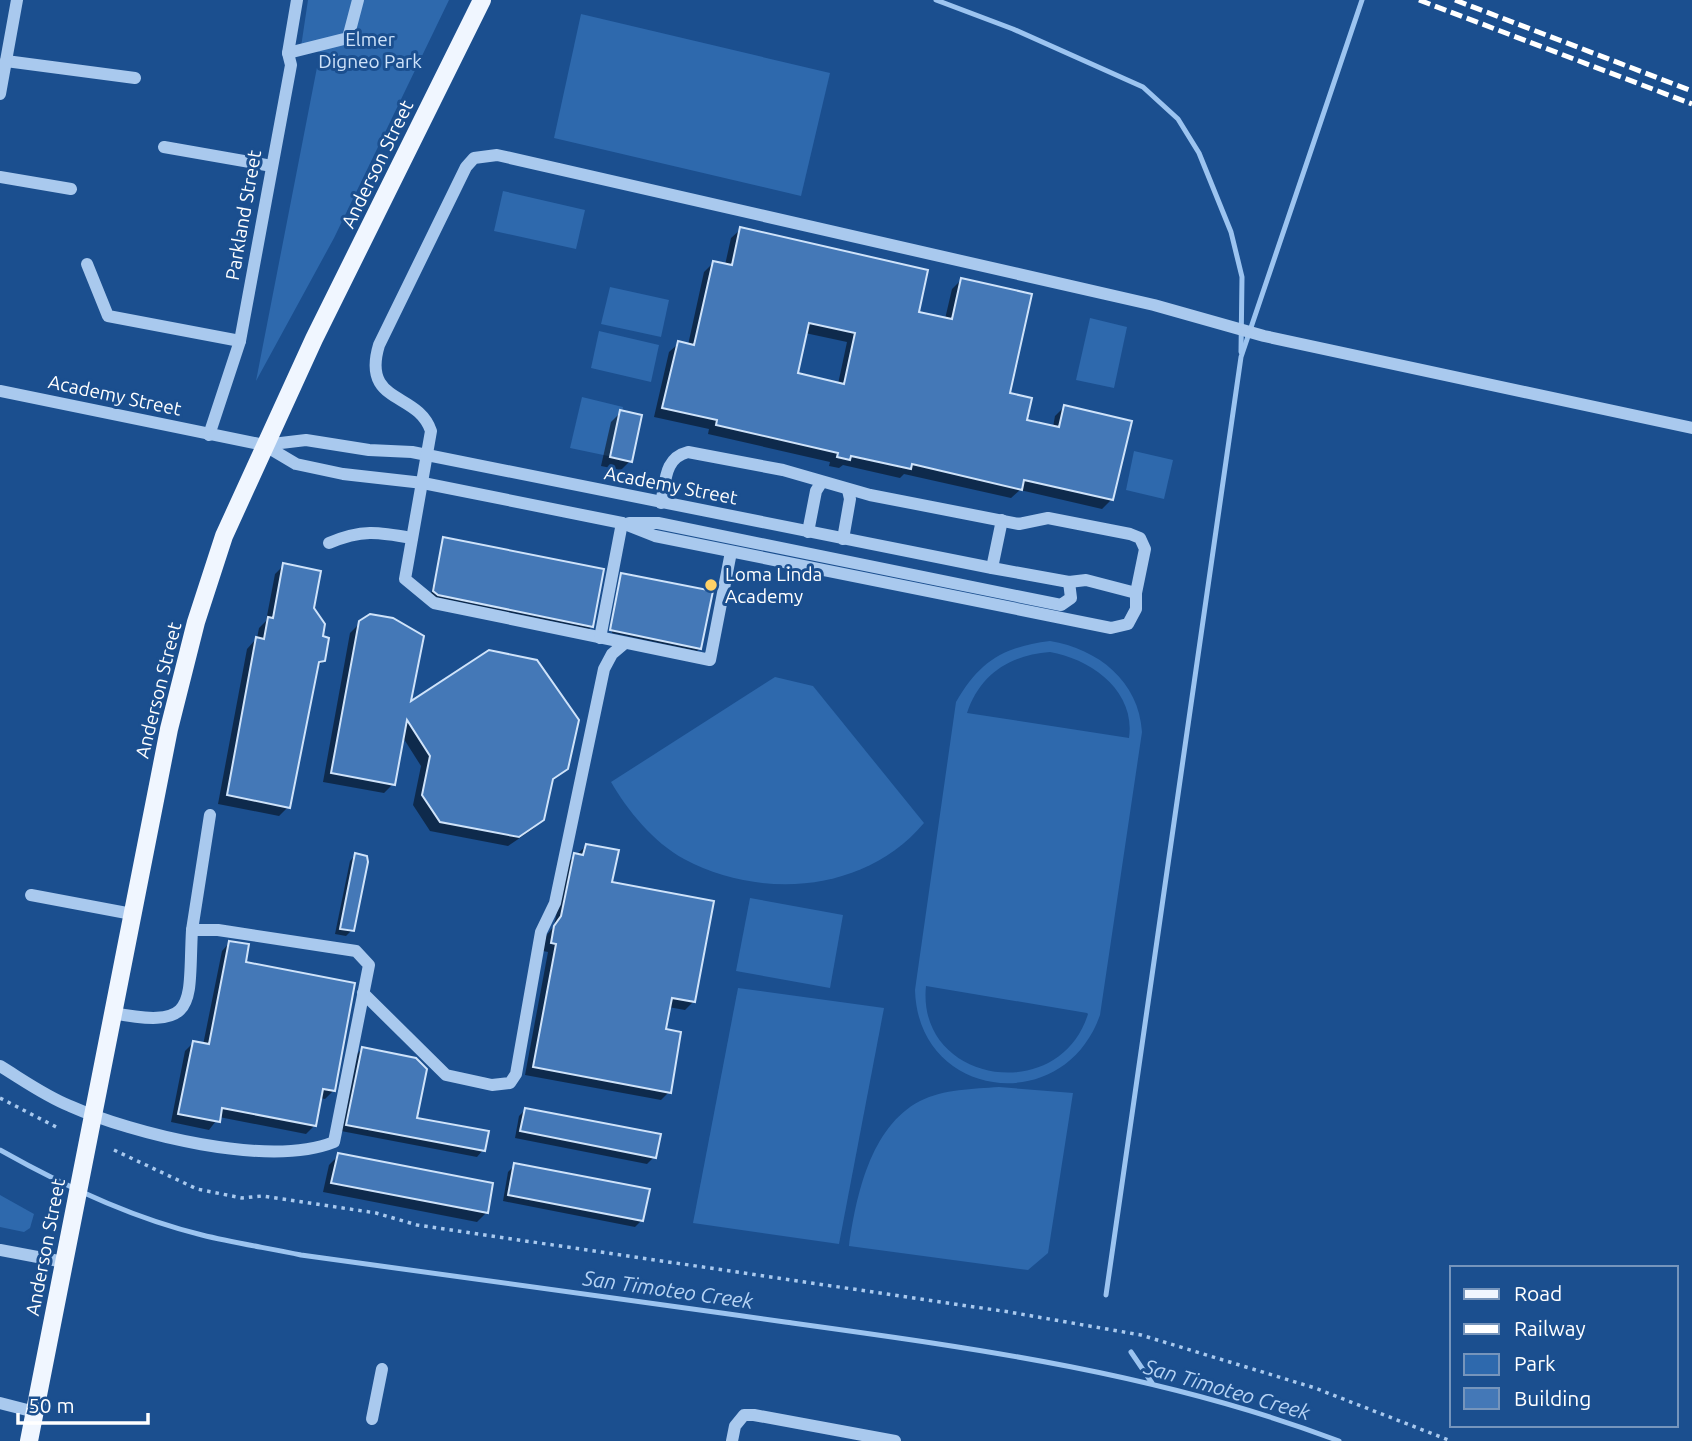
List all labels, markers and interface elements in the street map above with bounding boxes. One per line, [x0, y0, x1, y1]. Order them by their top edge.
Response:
park label: Elmer Digneo Park [318, 28, 422, 72]
street label: Anderson Street [337, 96, 418, 232]
street label: Parkland Street [221, 148, 265, 282]
street label: Academy Street [46, 370, 184, 420]
street label: Academy Street [602, 461, 740, 509]
place label: Loma Linda Academy [725, 563, 822, 607]
marker: Loma Linda Academy [703, 577, 719, 593]
street label: Anderson Street [130, 619, 186, 760]
street label: Anderson Street [21, 1176, 69, 1318]
water label: San Timoteo Creek [580, 1265, 755, 1313]
legend [1450, 1266, 1678, 1427]
text: Road [1514, 1281, 1562, 1305]
text: Railway [1514, 1316, 1586, 1340]
text: Park [1514, 1351, 1556, 1375]
water label: San Timoteo Creek [1140, 1354, 1313, 1424]
scale bar [18, 1382, 147, 1426]
text: Building [1514, 1386, 1591, 1410]
text: 50 m [28, 1393, 75, 1417]

